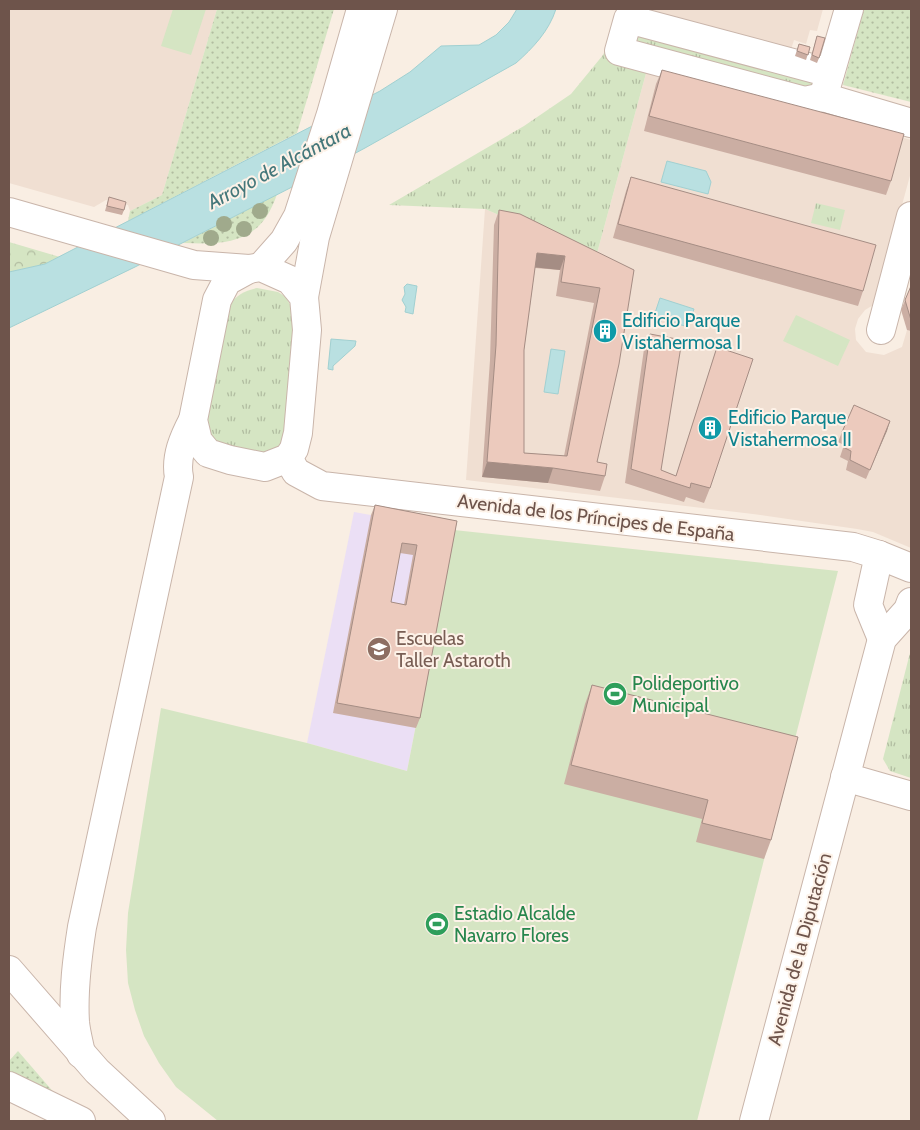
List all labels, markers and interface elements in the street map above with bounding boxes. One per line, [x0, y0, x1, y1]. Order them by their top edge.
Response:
water label: Arroyo de Alcántara [202, 118, 355, 214]
place label: Edificio Parque Vistahermosa I [622, 309, 741, 354]
building icon: Edificio Parque Vistahermosa I [592, 318, 618, 344]
place label: Edificio Parque Vistahermosa II [728, 406, 852, 451]
building icon: Edificio Parque Vistahermosa II [697, 415, 723, 441]
street label: Avenida de los Príncipes de España [456, 489, 736, 546]
place label: Escuelas Taller Astaroth [396, 627, 511, 672]
school or university icon: Escuelas Taller Astaroth [366, 636, 392, 662]
place label: Polideportivo Municipal [632, 672, 739, 717]
sports icon: Polideportivo Municipal [602, 681, 628, 707]
street label: Avenida de la Diputación [763, 850, 836, 1048]
place label: Estadio Alcalde Navarro Flores [454, 902, 576, 947]
sports icon: Estadio Alcalde Navarro Flores [424, 911, 450, 937]

